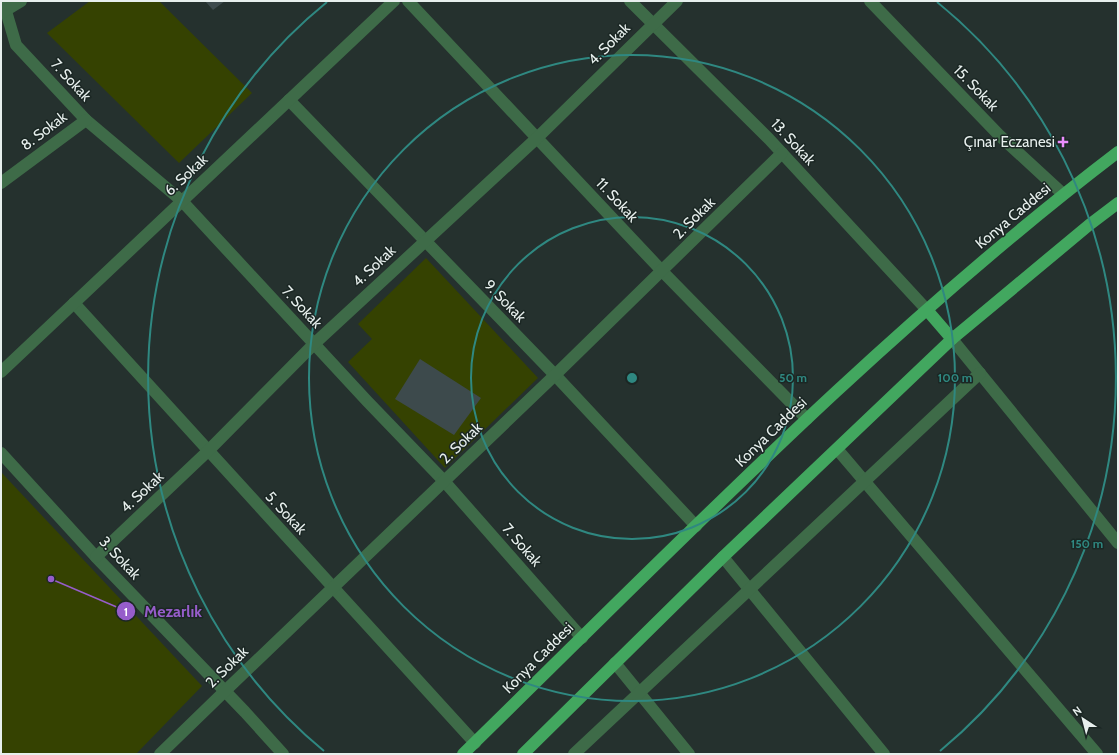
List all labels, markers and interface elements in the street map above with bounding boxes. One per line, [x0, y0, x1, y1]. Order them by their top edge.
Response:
street label: 4. Sokak [584, 19, 634, 69]
street label: 7. Sokak [47, 55, 95, 105]
street label: 15. Sokak [950, 61, 1002, 115]
street label: 8. Sokak [17, 108, 71, 154]
street label: 13. Sokak [767, 115, 819, 169]
place label: Çınar Eczanesi [964, 133, 1055, 151]
marker: Çınar Eczanesi [1058, 137, 1068, 147]
street label: 6. Sokak [161, 150, 212, 200]
street label: 11. Sokak [592, 174, 642, 226]
street label: Konya Caddesi [972, 179, 1054, 253]
street label: 2. Sokak [669, 193, 719, 243]
street label: 4. Sokak [349, 241, 400, 290]
street label: 9. Sokak [480, 276, 530, 326]
street label: 7. Sokak [278, 282, 326, 332]
text: 50 m [779, 370, 807, 385]
text: 100 m [938, 370, 972, 385]
centre of rings [625, 371, 639, 385]
street label: Konya Caddesi [731, 393, 811, 471]
street label: 2. Sokak [436, 418, 486, 468]
street label: 4. Sokak [117, 467, 168, 516]
street label: 5. Sokak [262, 488, 311, 538]
street label: 7. Sokak [498, 520, 546, 570]
street label: 3. Sokak [96, 533, 145, 583]
text: 150 m [1071, 536, 1103, 551]
callout: Mezarlık [116, 597, 210, 625]
text: Mezarlık [144, 602, 202, 621]
text: 1 [124, 604, 128, 619]
street label: Konya Caddesi [499, 619, 577, 697]
street label: 2. Sokak [202, 642, 252, 692]
north arrow [1063, 699, 1103, 739]
text: N [1070, 703, 1084, 719]

